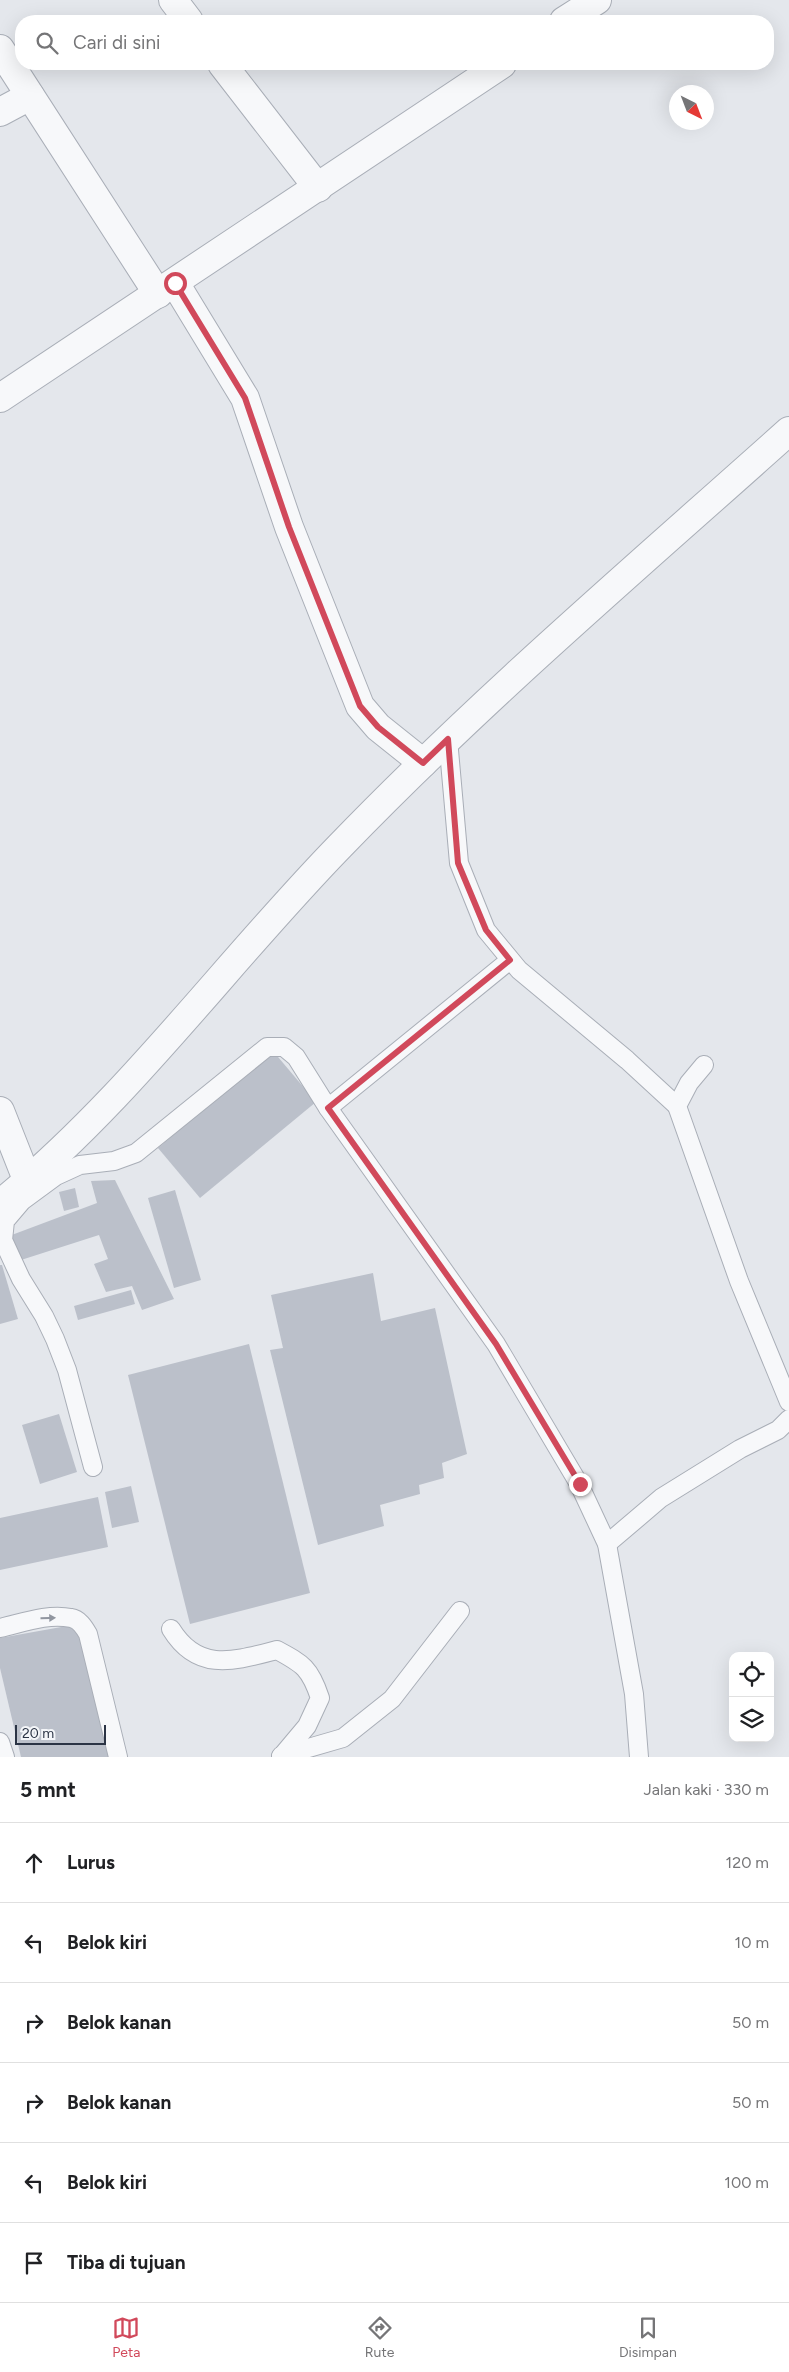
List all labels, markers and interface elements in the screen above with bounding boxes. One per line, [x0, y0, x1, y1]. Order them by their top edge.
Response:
search box [15, 15, 774, 70]
icon: search [33, 29, 61, 57]
text: Cari di sini [73, 31, 160, 54]
north arrow [669, 85, 714, 130]
route start [164, 272, 187, 295]
route end [569, 1473, 592, 1496]
one-way arrow [40, 1614, 56, 1622]
map controls [729, 1652, 774, 1742]
button: locate [729, 1652, 774, 1697]
button: layers [729, 1697, 774, 1742]
scale bar [15, 1722, 106, 1745]
text: 20 m [22, 1725, 54, 1742]
text: 5 mnt [20, 1777, 76, 1802]
text: Jalan kaki · 330 m [644, 1780, 769, 1799]
icon: ahead [20, 1849, 48, 1877]
text: Lurus [67, 1851, 115, 1874]
text: 120 m [726, 1853, 769, 1872]
icon: left [20, 1929, 48, 1957]
text: Belok kiri [67, 1931, 147, 1954]
text: 10 m [735, 1933, 769, 1952]
icon: right [20, 2009, 48, 2037]
text: Belok kanan [67, 2011, 171, 2034]
text: 50 m [732, 2013, 769, 2032]
icon: right [20, 2089, 48, 2117]
text: Belok kanan [67, 2091, 171, 2114]
text: 50 m [732, 2093, 769, 2112]
icon: left [20, 2169, 48, 2197]
text: Belok kiri [67, 2171, 147, 2194]
text: 100 m [724, 2173, 769, 2192]
icon: arrive [20, 2249, 48, 2277]
text: Tiba di tujuan [67, 2251, 186, 2274]
tab: Peta [112, 2314, 140, 2361]
tab: Rute [365, 2314, 394, 2361]
tab: Disimpan [619, 2314, 677, 2361]

